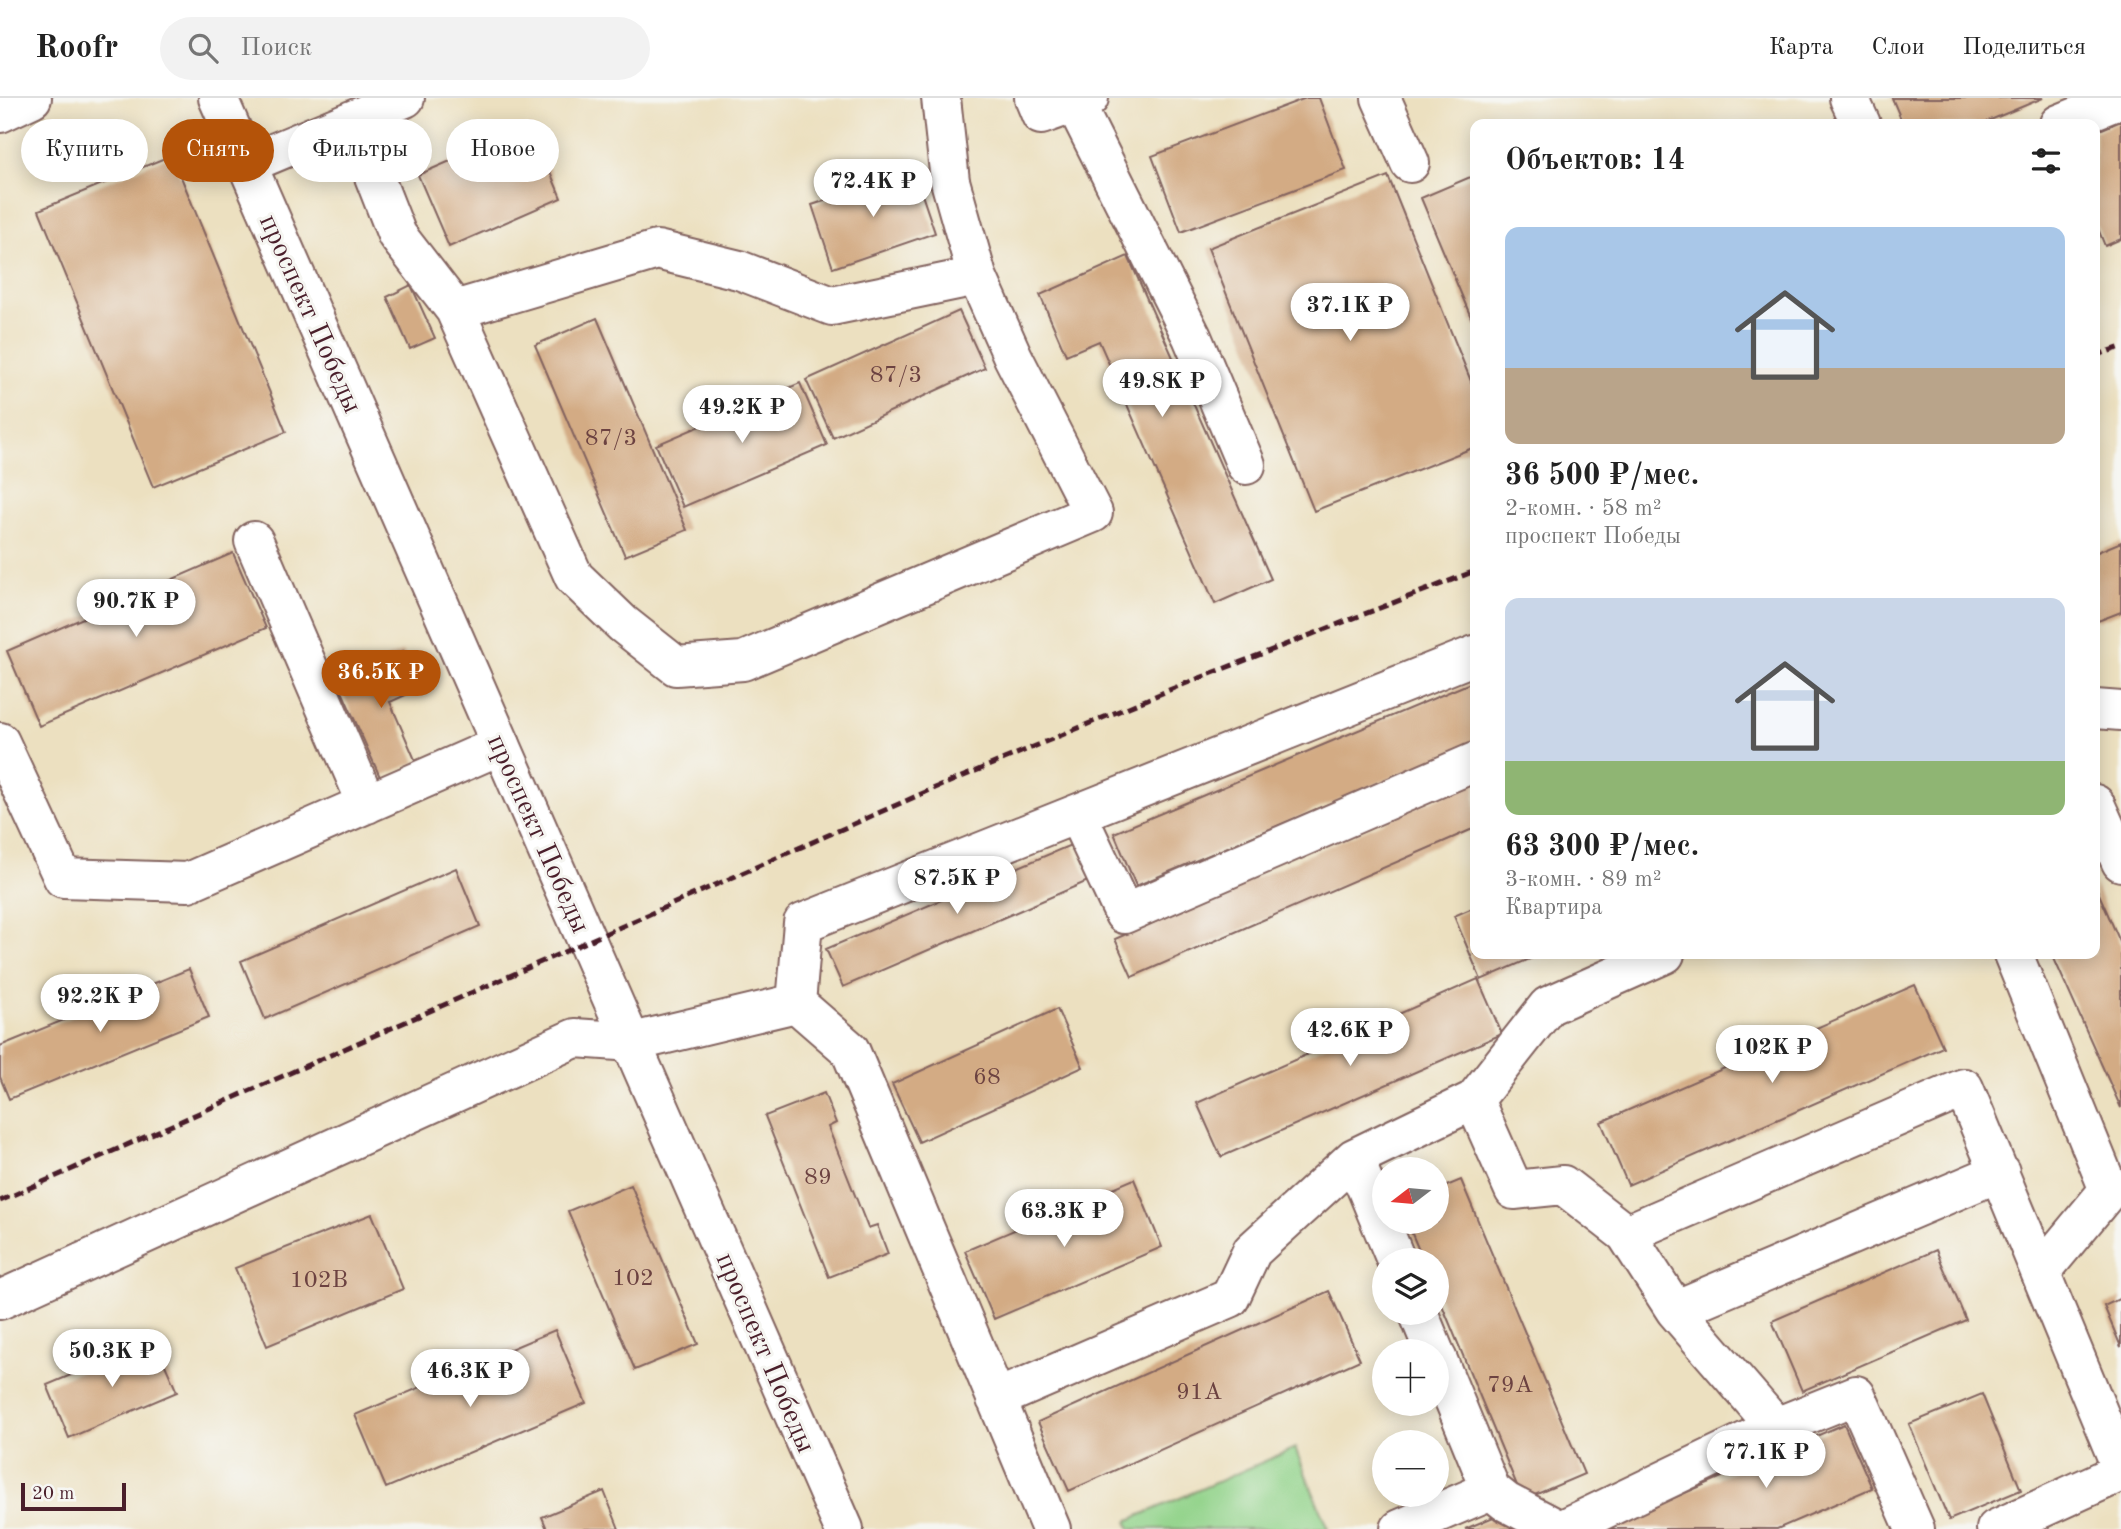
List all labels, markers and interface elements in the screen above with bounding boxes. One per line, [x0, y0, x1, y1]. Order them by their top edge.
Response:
search box [160, 17, 650, 80]
icon: search [184, 29, 222, 67]
text: Roofr [35, 32, 118, 65]
text: Поиск [240, 35, 312, 61]
text: Карта [1769, 36, 1834, 60]
text: Слои [1872, 36, 1925, 60]
text: Поделиться [1963, 36, 2086, 60]
chip: Купить [21, 119, 148, 182]
chip: Снять [162, 119, 274, 182]
chip: Фильтры [288, 119, 432, 182]
chip: Новое [446, 119, 559, 182]
icon: filters [2027, 142, 2065, 180]
text: Объектов: 14 [1505, 146, 1685, 176]
pin: 72.4K ₽ [808, 159, 938, 219]
text: 72.4K ₽ [830, 170, 916, 193]
street label: проспект Победы [253, 211, 366, 418]
icon: home [1722, 272, 1848, 398]
pin: 37.1K ₽ [1285, 284, 1415, 343]
text: 37.1K ₽ [1307, 294, 1393, 317]
pin: 49.8K ₽ [1097, 360, 1227, 419]
house number: 87/3 [870, 364, 922, 388]
text: 49.8K ₽ [1119, 370, 1205, 393]
pin: 49.2K ₽ [677, 386, 807, 445]
text: 49.2K ₽ [699, 396, 785, 419]
house number: 87/3 [585, 427, 637, 451]
text: 36 500 ₽/мес. [1505, 461, 1699, 491]
text: 2-комн. · 58 m² [1505, 497, 1662, 520]
text: проспект Победы [1505, 525, 1681, 548]
pin: 90.7K ₽ [71, 580, 201, 639]
text: 90.7K ₽ [93, 590, 179, 613]
icon: home [1722, 643, 1848, 769]
pin: 36.5K ₽ [316, 650, 446, 710]
text: 36.5K ₽ [338, 661, 424, 684]
street label: проспект Победы [481, 731, 594, 938]
text: 63 300 ₽/мес. [1505, 832, 1699, 862]
pin: 87.5K ₽ [892, 856, 1022, 916]
text: 87.5K ₽ [914, 867, 1000, 890]
text: 3-комн. · 89 m² [1505, 868, 1662, 891]
text: Квартира [1505, 896, 1603, 919]
pin: 92.2K ₽ [35, 974, 165, 1034]
text: 92.2K ₽ [57, 985, 143, 1008]
pin: 42.6K ₽ [1285, 1009, 1415, 1068]
text: 42.6K ₽ [1307, 1019, 1393, 1042]
pin: 102K ₽ [1715, 1026, 1829, 1085]
text: 102K ₽ [1732, 1036, 1812, 1059]
house number: 68 [973, 1066, 1001, 1090]
north arrow [1372, 1157, 1449, 1234]
map controls [1372, 1157, 1449, 1507]
house number: 89 [804, 1166, 832, 1190]
pin: 63.3K ₽ [999, 1190, 1129, 1249]
text: 63.3K ₽ [1021, 1200, 1107, 1223]
button: layers [1372, 1248, 1449, 1325]
street label: проспект Победы [710, 1249, 819, 1457]
house number: 102 [612, 1267, 654, 1291]
house number: 102В [290, 1269, 348, 1293]
pin: 50.3K ₽ [47, 1330, 177, 1389]
button: + [1372, 1339, 1449, 1416]
text: 50.3K ₽ [69, 1340, 155, 1363]
pin: 46.3K ₽ [405, 1350, 535, 1409]
text: 46.3K ₽ [427, 1360, 513, 1383]
house number: 79А [1487, 1374, 1533, 1398]
house number: 91А [1176, 1381, 1222, 1405]
button: − [1372, 1430, 1449, 1507]
pin: 77.1K ₽ [1701, 1430, 1831, 1490]
text: 77.1K ₽ [1723, 1441, 1809, 1464]
scale bar [21, 1480, 126, 1512]
text: 20 m [32, 1485, 74, 1504]

